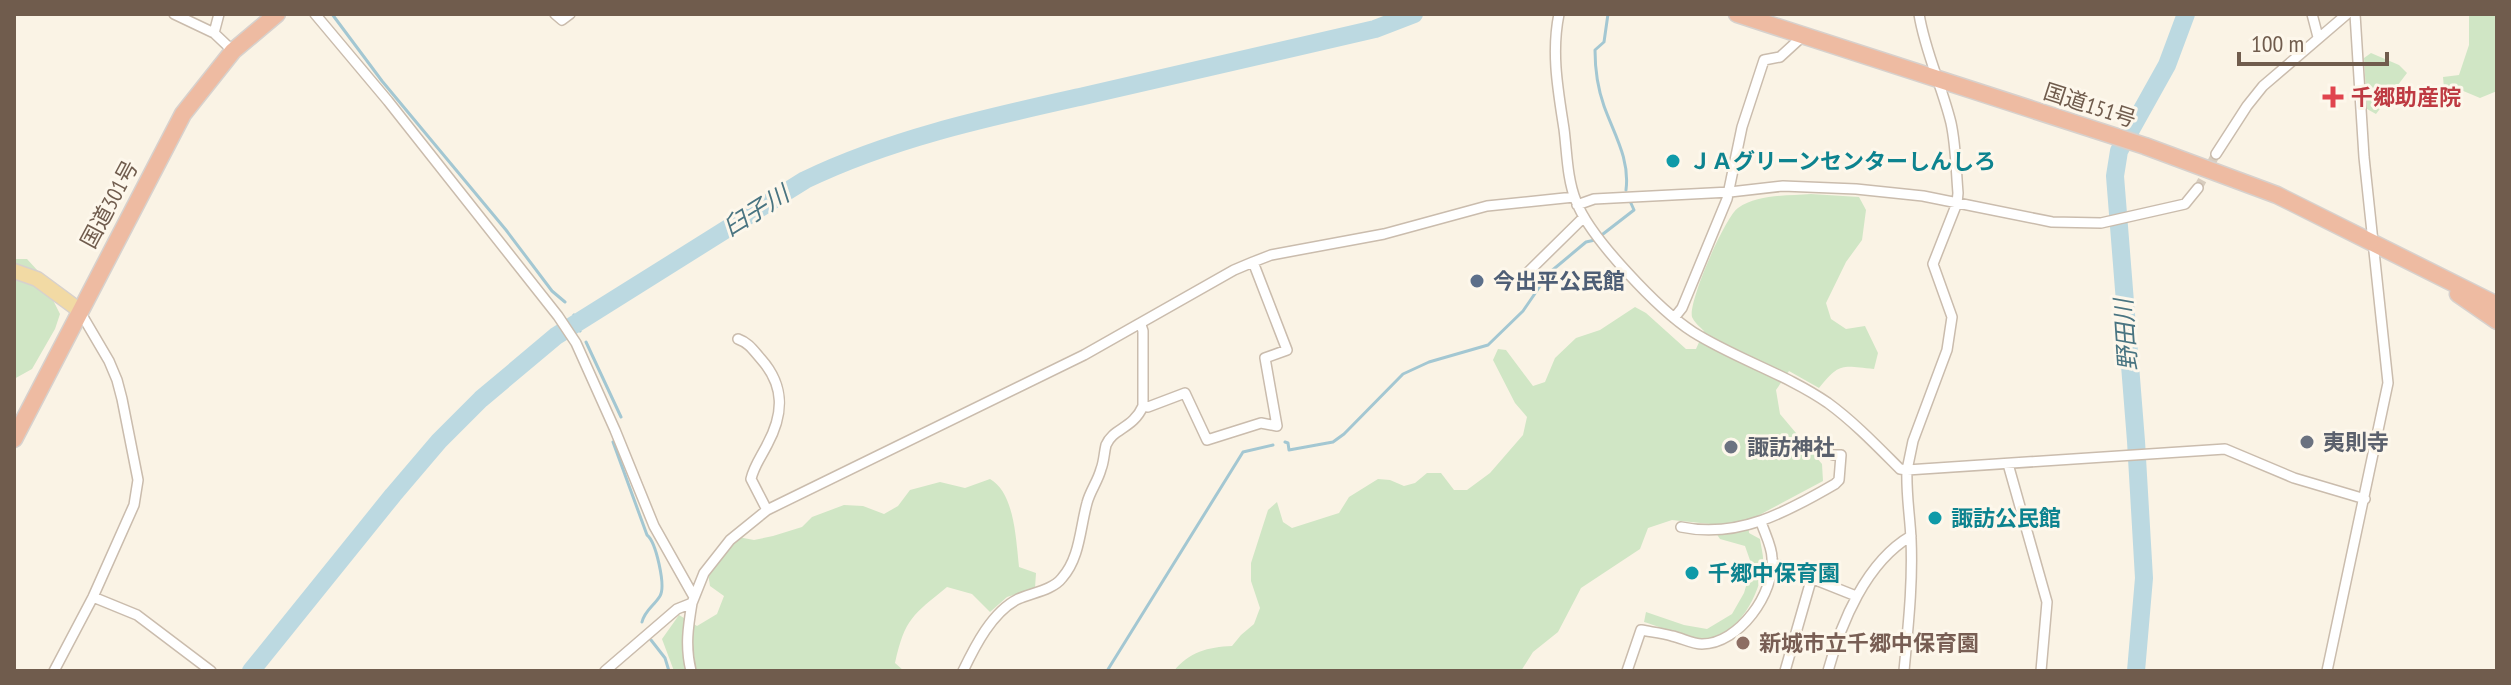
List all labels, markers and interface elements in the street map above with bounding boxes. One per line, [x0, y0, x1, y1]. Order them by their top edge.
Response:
scale bar [2239, 16, 2387, 66]
text: 100 m [2251, 28, 2304, 59]
street label: 国道151号 [2040, 77, 2140, 133]
place label: 千郷助産院 [2351, 83, 2461, 111]
marker: 千郷助産院 [2322, 86, 2344, 108]
place label: ＪＡグリーンセンターしんしろ [1689, 147, 1996, 175]
marker: ＪＡグリーンセンターしんしろ [1664, 152, 1682, 170]
street label: 国道301号 [74, 155, 144, 253]
water label: 臼子川 [717, 177, 797, 243]
place label: 今出平公民館 [1493, 267, 1625, 295]
marker: 今出平公民館 [1468, 272, 1486, 290]
water label: 野田川 [2107, 295, 2143, 372]
place label: 夷則寺 [2323, 428, 2389, 456]
place label: 諏訪神社 [1747, 433, 1835, 461]
marker: 夷則寺 [2298, 433, 2316, 451]
marker: 諏訪神社 [1722, 438, 1740, 456]
place label: 諏訪公民館 [1951, 504, 2061, 532]
marker: 諏訪公民館 [1926, 509, 1944, 527]
place label: 千郷中保育園 [1708, 559, 1840, 587]
marker: 千郷中保育園 [1683, 564, 1701, 582]
place label: 新城市立千郷中保育園 [1759, 629, 1979, 657]
marker: 新城市立千郷中保育園 [1734, 634, 1752, 652]

